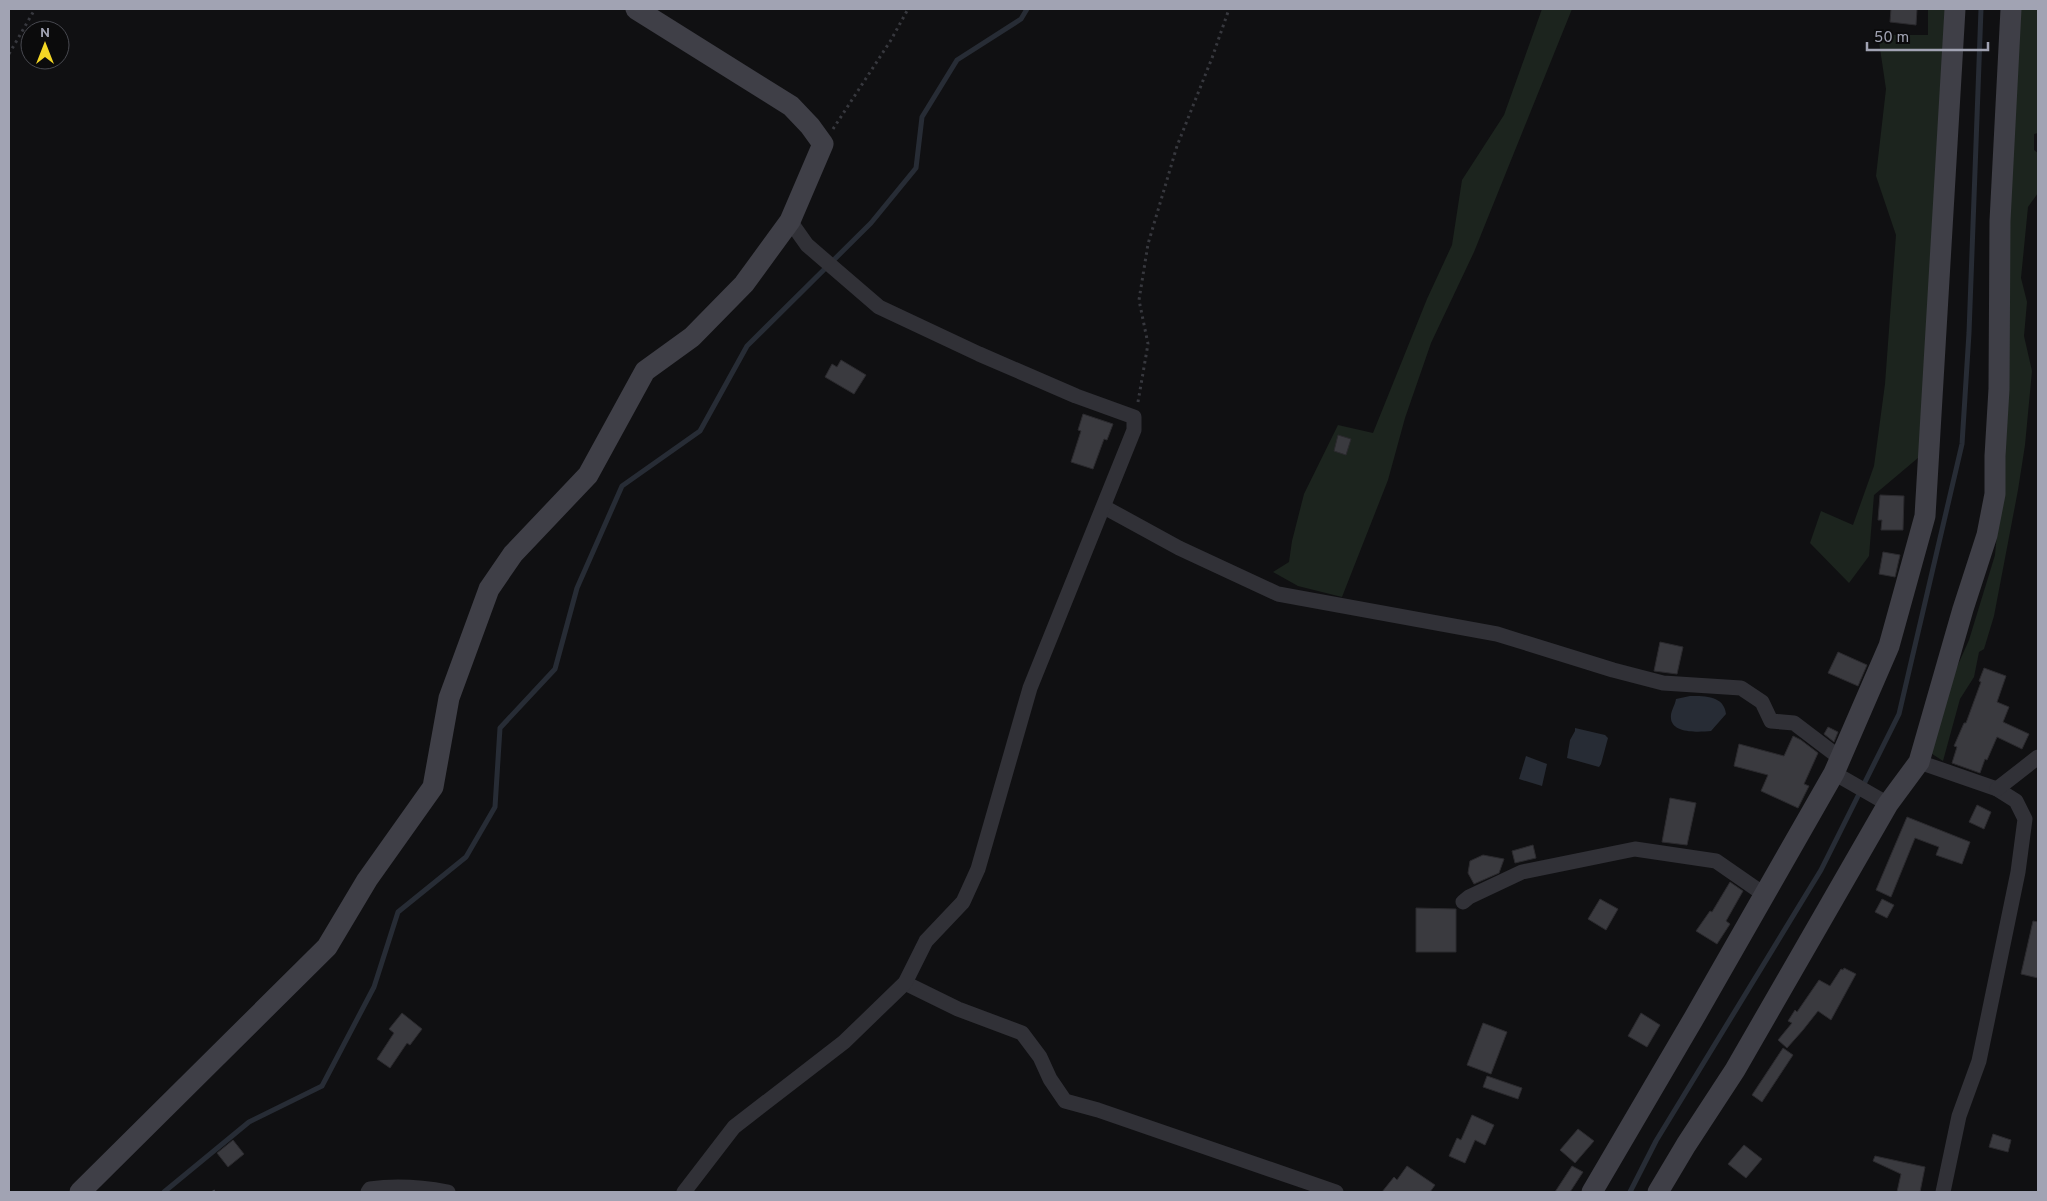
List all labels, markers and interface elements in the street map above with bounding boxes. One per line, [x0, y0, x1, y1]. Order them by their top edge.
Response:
north arrow [20, 20, 70, 70]
scale bar [1867, 20, 1988, 52]
text: N [40, 25, 50, 42]
text: 50 m [1874, 29, 1909, 48]

